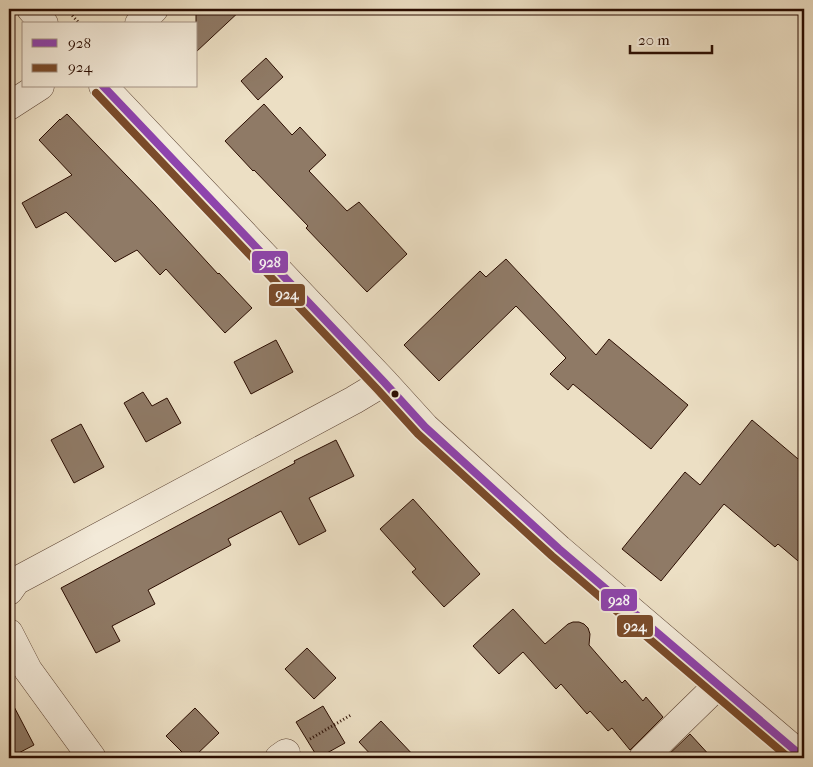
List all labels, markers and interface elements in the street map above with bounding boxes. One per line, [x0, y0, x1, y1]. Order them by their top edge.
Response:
legend [22, 22, 198, 88]
scale bar [630, 22, 713, 54]
text: 20 m [638, 31, 670, 49]
text: 928 [68, 34, 91, 52]
text: 924 [68, 58, 94, 76]
line badge: 928 [251, 250, 289, 274]
text: 928 [258, 254, 281, 271]
line badge: 924 [268, 283, 306, 307]
text: 924 [275, 286, 299, 303]
unlabelled marker [390, 389, 400, 399]
line badge: 928 [600, 588, 638, 612]
text: 928 [607, 592, 630, 609]
line badge: 924 [616, 614, 654, 638]
text: 924 [623, 618, 647, 635]

